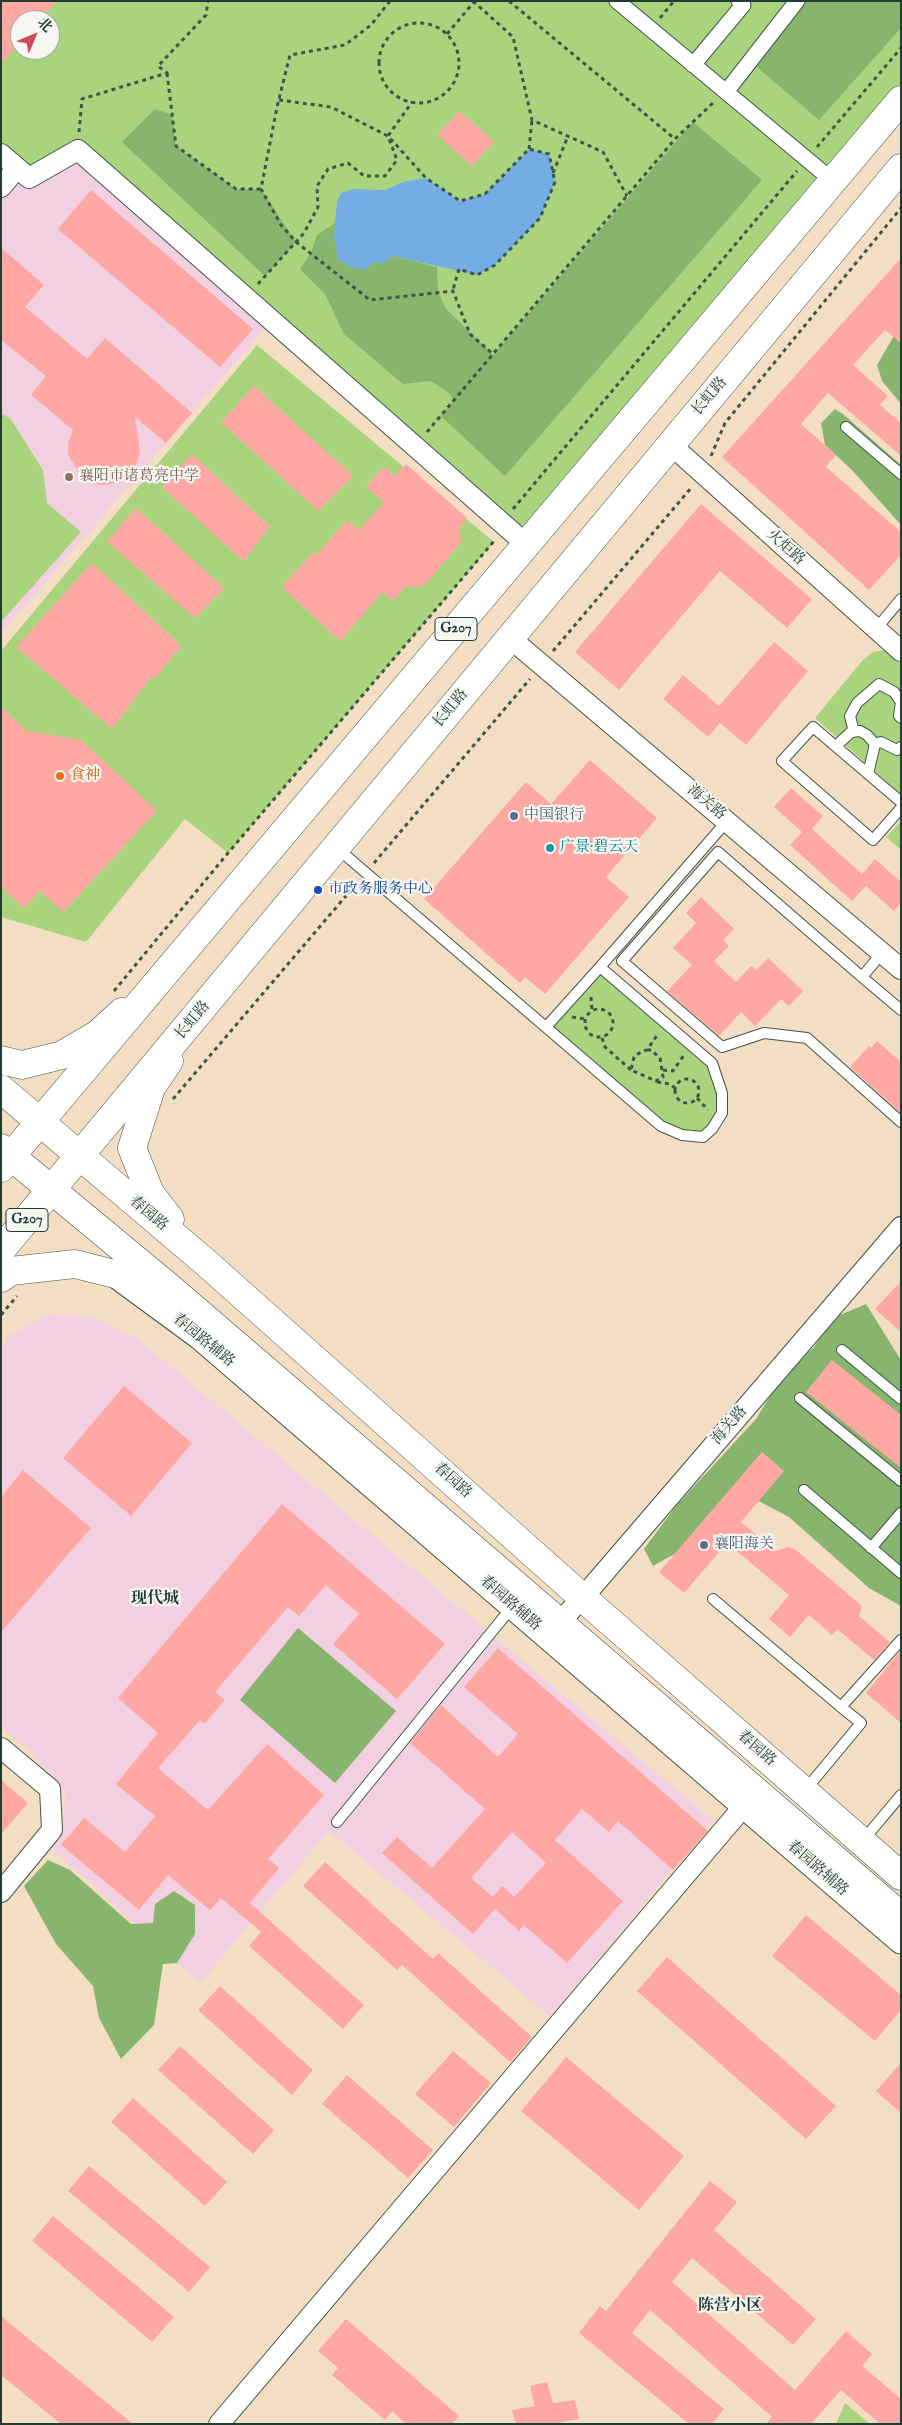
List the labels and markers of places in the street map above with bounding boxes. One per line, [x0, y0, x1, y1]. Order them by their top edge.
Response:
place label: 襄阳市诸葛亮中学 [79, 468, 199, 486]
marker: 襄阳市诸葛亮中学 [63, 471, 75, 483]
place label: 食神 [70, 767, 100, 785]
marker: 食神 [54, 770, 66, 782]
place label: 中国银行 [524, 807, 584, 825]
marker: 中国银行 [508, 810, 520, 822]
place label: 广景·碧云天 [560, 839, 638, 857]
marker: 广景·碧云天 [544, 842, 556, 854]
place label: 市政务服务中心 [328, 881, 433, 899]
marker: 市政务服务中心 [312, 884, 324, 896]
place label: 襄阳海关 [714, 1536, 774, 1554]
marker: 襄阳海关 [698, 1539, 710, 1551]

